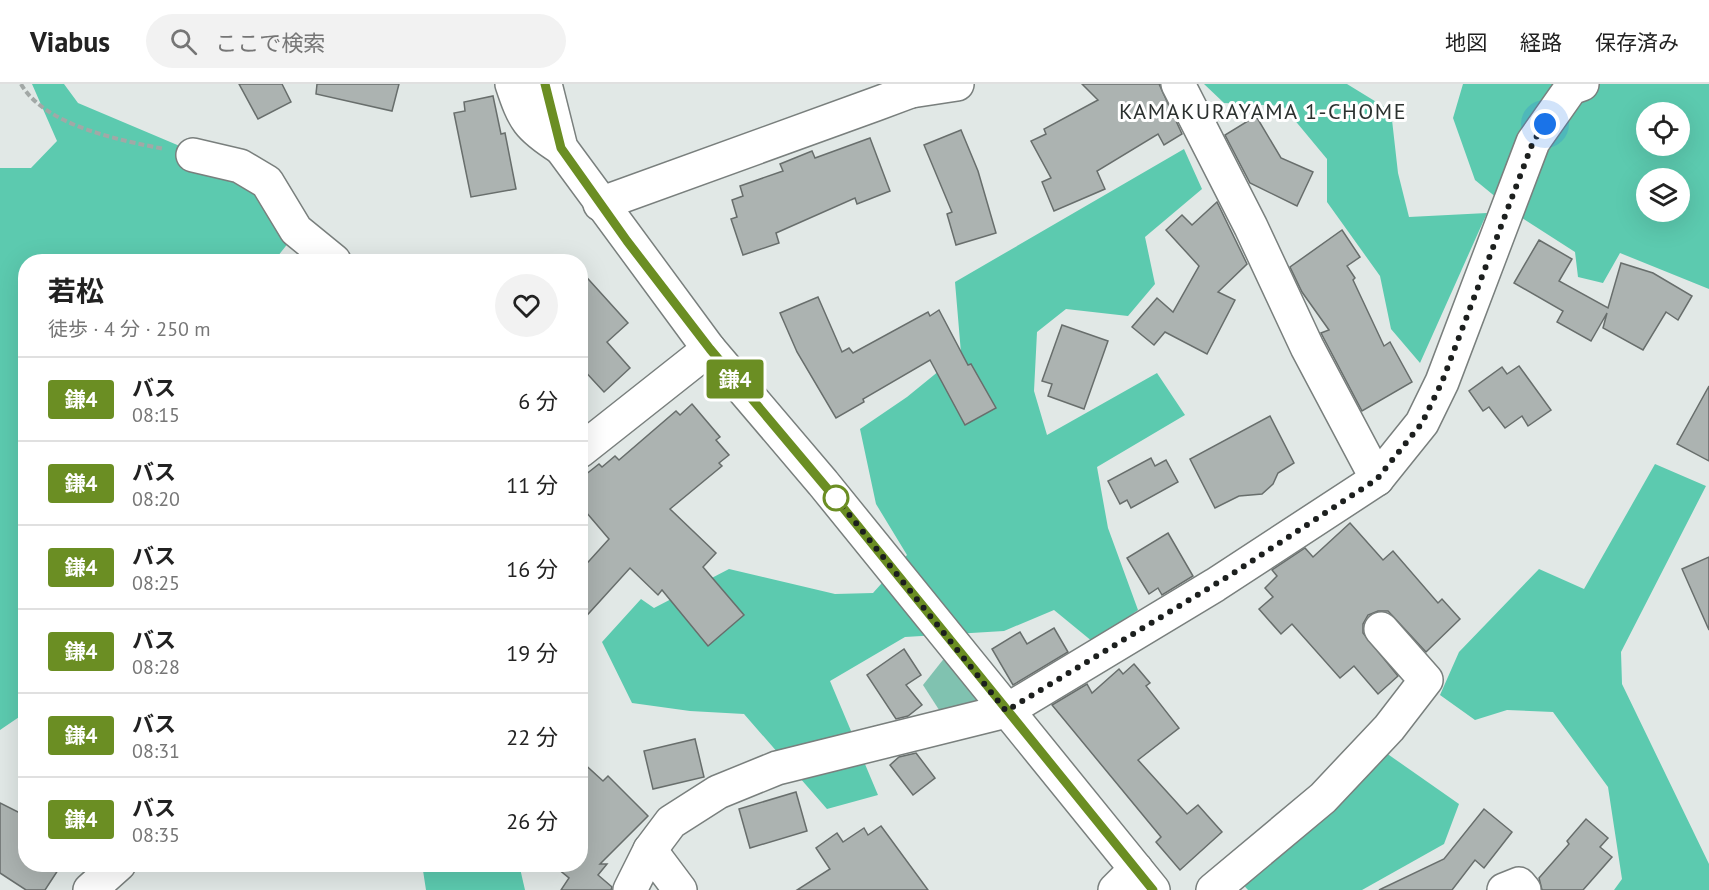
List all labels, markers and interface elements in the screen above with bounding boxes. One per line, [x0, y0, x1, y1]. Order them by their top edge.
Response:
search box [146, 14, 566, 68]
text: Viabus [30, 23, 110, 60]
icon: search [167, 25, 200, 58]
text: ここで検索 [215, 29, 325, 57]
text: 地図 [1445, 29, 1487, 56]
text: 経路 [1520, 29, 1562, 56]
text: 保存済み [1595, 29, 1679, 56]
district label: KAMAKURAYAMA 1-CHOME [1119, 97, 1407, 125]
map controls [1636, 102, 1690, 222]
button: locate [1636, 102, 1690, 156]
your location [1530, 109, 1560, 139]
button: layers [1636, 168, 1690, 222]
text: 若松 [48, 272, 104, 309]
button: heart [495, 274, 558, 337]
text: 徒歩 · 4 分 · 250 m [48, 316, 211, 342]
line badge: 鎌4 [708, 360, 762, 398]
text: 鎌4 [719, 366, 751, 393]
text: バス [132, 374, 176, 402]
text: 鎌4 [65, 386, 97, 413]
text: 6 分 [518, 387, 558, 415]
text: 08:15 [132, 402, 180, 428]
text: バス [132, 458, 176, 486]
text: 鎌4 [65, 470, 97, 497]
text: 11 分 [506, 471, 558, 499]
unlabelled marker [823, 485, 849, 511]
text: 08:20 [132, 486, 180, 512]
text: バス [132, 542, 176, 570]
text: 鎌4 [65, 554, 97, 581]
text: 16 分 [506, 555, 558, 583]
text: 08:25 [132, 570, 180, 596]
text: バス [132, 626, 176, 654]
text: 鎌4 [65, 638, 97, 665]
text: 19 分 [506, 639, 558, 667]
text: 08:28 [132, 654, 180, 680]
text: バス [132, 710, 176, 738]
text: 鎌4 [65, 722, 97, 749]
text: 22 分 [506, 723, 558, 751]
text: 08:31 [132, 738, 180, 764]
text: バス [132, 794, 176, 822]
text: 鎌4 [65, 806, 97, 833]
text: 26 分 [506, 807, 558, 835]
text: 08:35 [132, 822, 180, 848]

